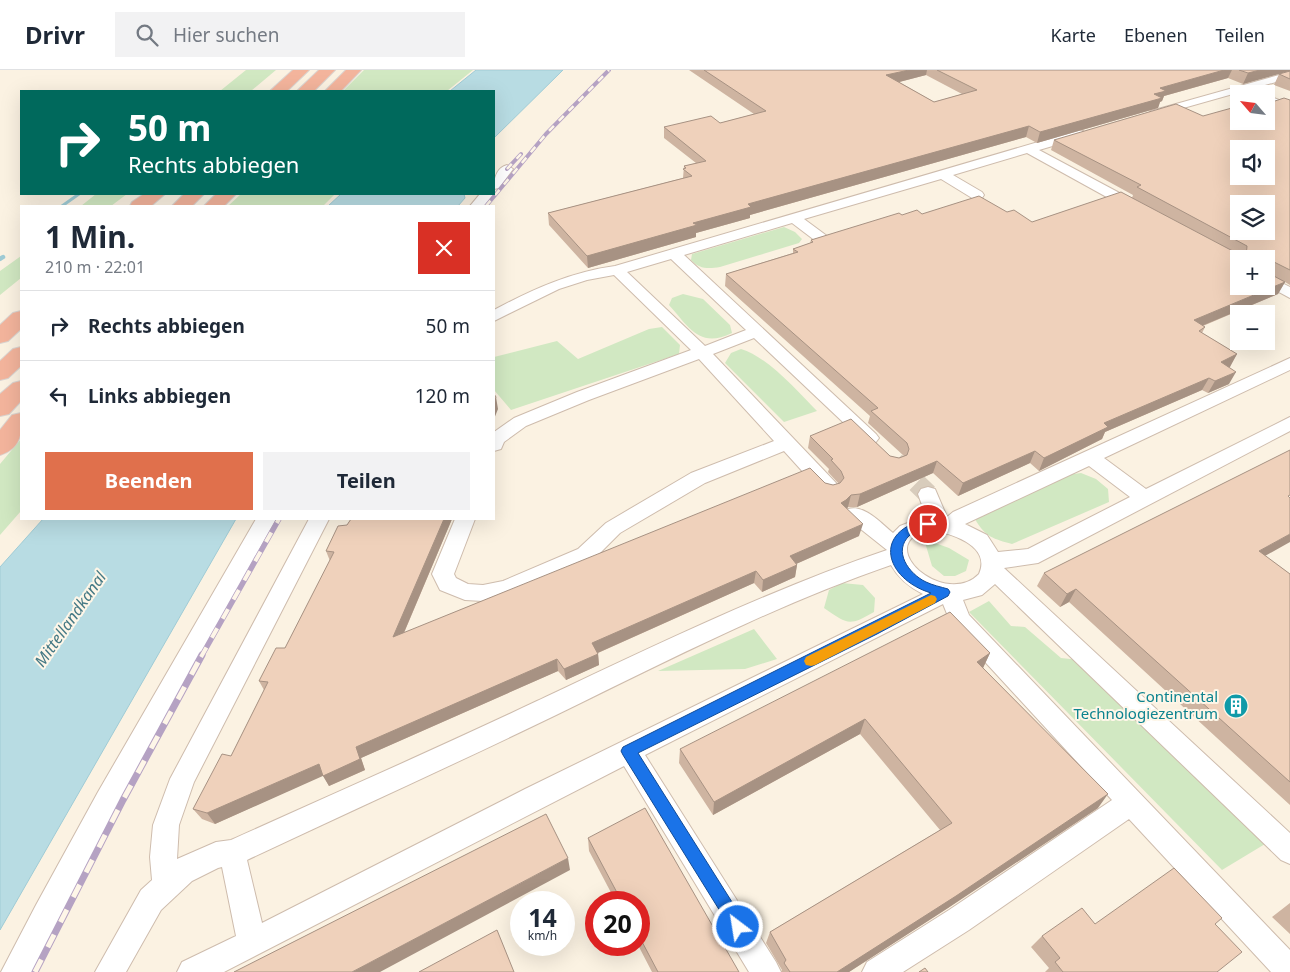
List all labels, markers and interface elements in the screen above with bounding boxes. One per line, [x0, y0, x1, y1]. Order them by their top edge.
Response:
search box [115, 12, 465, 57]
text: Drivr [25, 18, 85, 51]
icon: search [133, 21, 161, 49]
text: Hier suchen [173, 22, 280, 48]
text: Karte [1051, 23, 1096, 47]
text: Ebenen [1124, 23, 1188, 47]
text: Teilen [1216, 23, 1265, 47]
north arrow [1230, 85, 1275, 130]
map controls [1230, 85, 1275, 350]
text: 50 m [128, 104, 211, 151]
icon: right [45, 110, 110, 175]
button: sound [1230, 140, 1275, 185]
text: Rechts abbiegen [128, 149, 299, 179]
button: layers [1230, 195, 1275, 240]
text: 1 Min. [45, 216, 135, 257]
button: close [418, 222, 470, 274]
button: + [1230, 250, 1275, 295]
text: 210 m · 22:01 [45, 256, 145, 278]
button: − [1230, 305, 1275, 350]
icon: right [45, 312, 73, 340]
text: Rechts abbiegen [88, 313, 245, 339]
text: 50 m [426, 313, 470, 339]
icon: left [45, 382, 73, 410]
text: Links abbiegen [88, 383, 231, 409]
text: 120 m [415, 383, 470, 409]
button: Beenden [45, 452, 253, 510]
button: Teilen [263, 452, 470, 510]
pin [907, 503, 949, 545]
icon: arrive [914, 510, 942, 538]
water label: Mittellandkanal [29, 566, 111, 671]
place label: Continental Technologiezentrum [1073, 686, 1218, 723]
building icon: Continental Technologiezentrum [1223, 693, 1249, 719]
speed limit sign: 20 [585, 891, 650, 956]
text: 14 [528, 900, 557, 934]
position arrow [711, 900, 763, 952]
text: km/h [528, 927, 557, 944]

